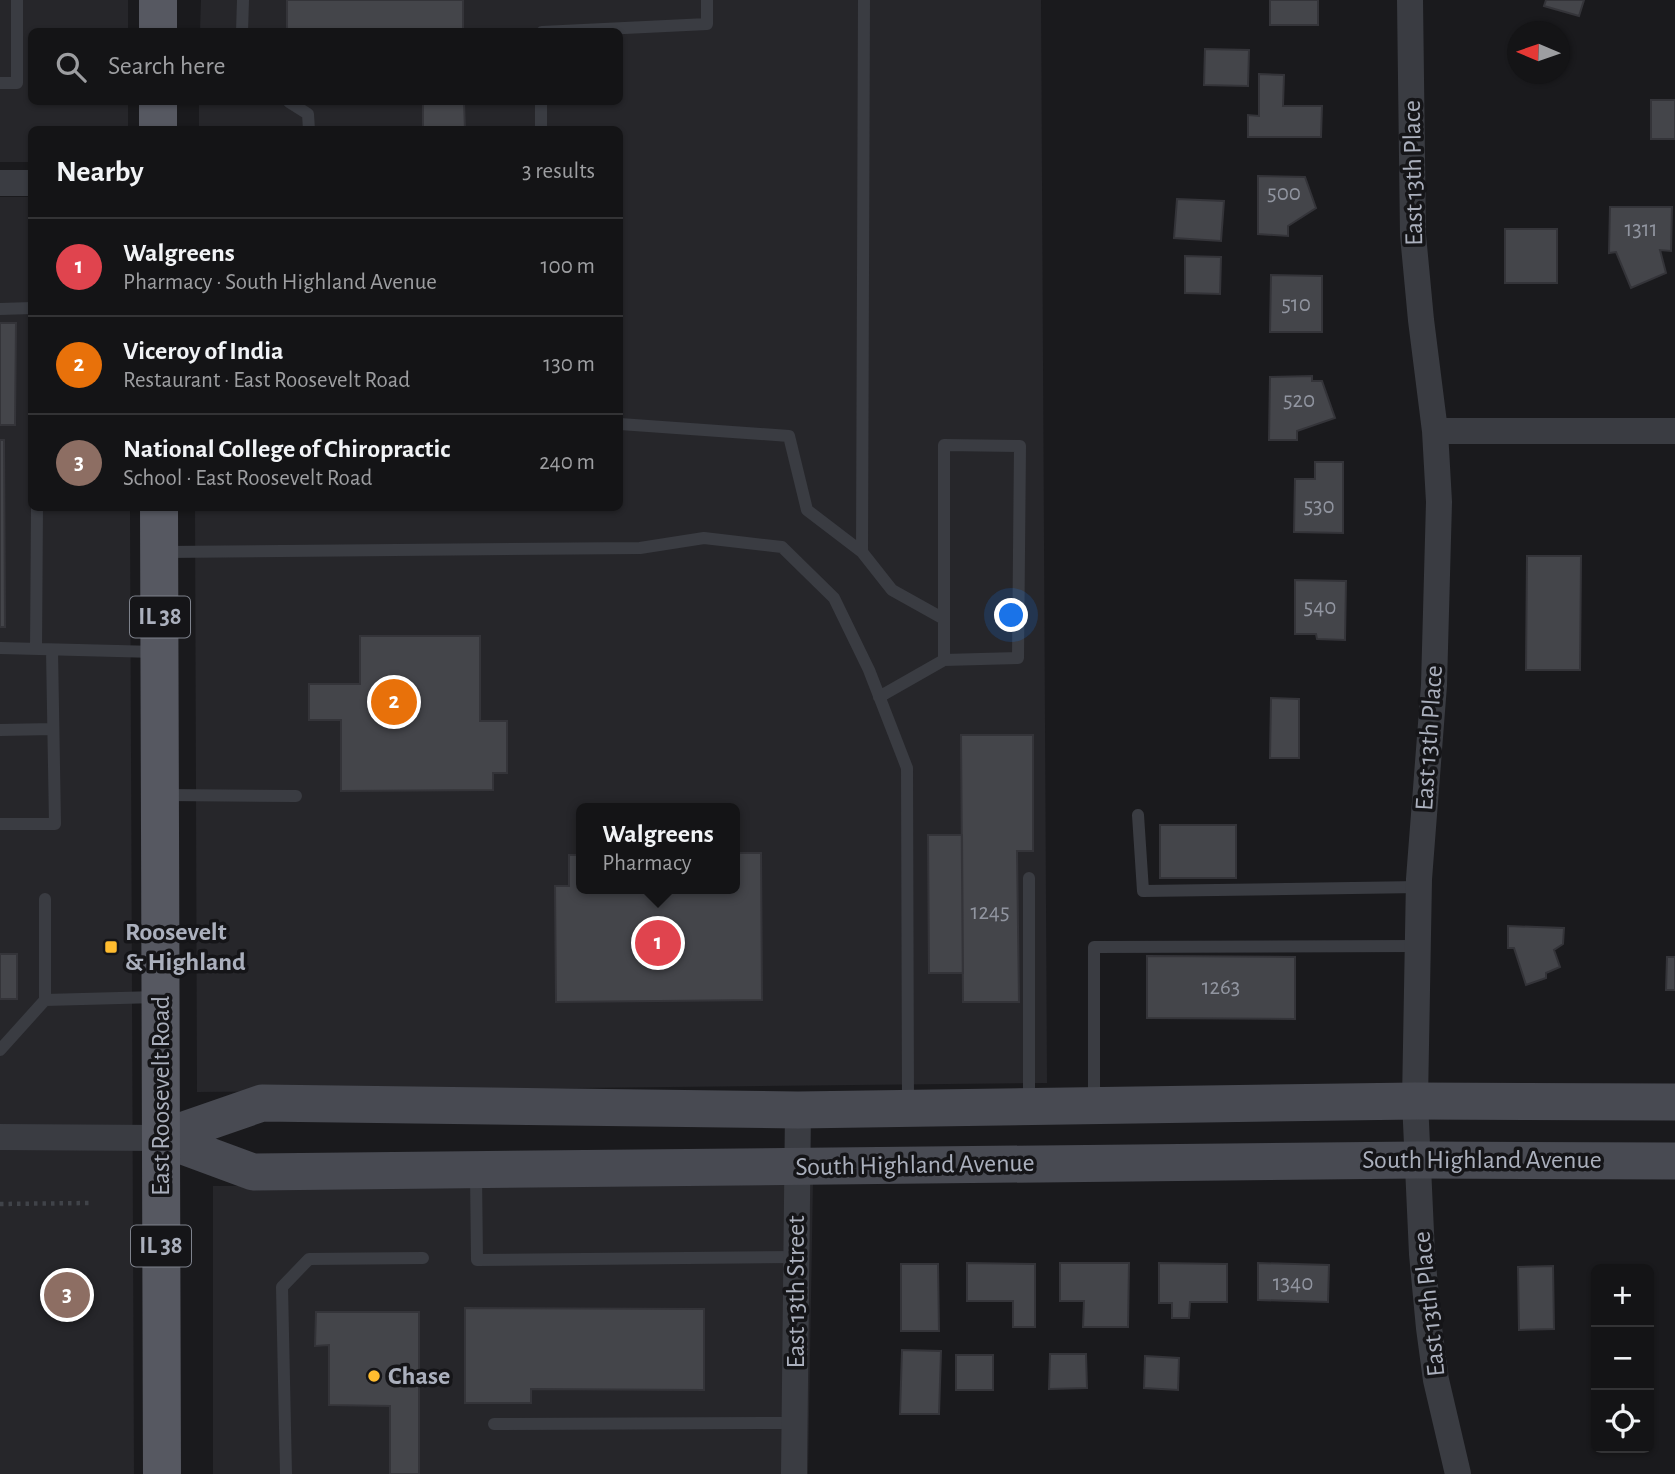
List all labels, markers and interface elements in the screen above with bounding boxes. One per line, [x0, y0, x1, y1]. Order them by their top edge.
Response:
north arrow [1507, 21, 1570, 84]
search box [28, 28, 623, 105]
icon: search [52, 48, 90, 86]
text: Search here [108, 53, 226, 79]
street label: East 13th Place [1399, 100, 1427, 246]
text: Nearby [56, 157, 144, 187]
text: 3 results [522, 160, 595, 183]
house number: 500 [1267, 182, 1301, 205]
house number: 1311 [1624, 218, 1658, 241]
text: Walgreens [123, 240, 235, 266]
text: 1 [75, 255, 83, 278]
text: 100 m [541, 255, 595, 278]
text: Pharmacy · South Highland Avenue [123, 271, 437, 294]
house number: 510 [1281, 293, 1311, 316]
text: Viceroy of India [123, 338, 284, 364]
text: 2 [74, 353, 84, 376]
text: 130 m [543, 353, 595, 376]
text: Restaurant · East Roosevelt Road [123, 369, 410, 392]
house number: 520 [1283, 389, 1315, 412]
text: National College of Chiropractic [123, 436, 450, 462]
text: 3 [74, 451, 84, 474]
text: 240 m [539, 451, 595, 474]
text: School · East Roosevelt Road [123, 467, 372, 490]
house number: 530 [1303, 495, 1335, 518]
road number: IL 38 [130, 596, 190, 638]
house number: 540 [1304, 596, 1336, 619]
your location [994, 598, 1028, 632]
street label: East 13th Place [1411, 664, 1447, 812]
pin: 2 [371, 676, 417, 728]
popup [576, 803, 740, 894]
text: Walgreens [602, 821, 714, 847]
text: Pharmacy [602, 852, 692, 875]
house number: 1245 [970, 901, 1010, 924]
pin: 1 [635, 917, 681, 969]
place label: Roosevelt & Highland [125, 919, 246, 975]
marker: Roosevelt & Highland [103, 939, 119, 955]
house number: 1263 [1202, 976, 1240, 999]
street label: East Roosevelt Road [148, 996, 174, 1196]
street label: South Highland Avenue [1362, 1147, 1602, 1173]
street label: South Highland Avenue [795, 1150, 1035, 1180]
street label: East 13th Street [783, 1215, 809, 1369]
road number: IL 38 [131, 1226, 191, 1266]
street label: East 13th Place [1408, 1230, 1450, 1378]
map controls [1591, 1264, 1654, 1453]
button: + [1591, 1264, 1654, 1327]
pin: 3 [44, 1269, 90, 1321]
house number: 1340 [1273, 1272, 1313, 1295]
button: − [1591, 1327, 1654, 1390]
place label: Chase [388, 1363, 450, 1389]
marker: Chase [366, 1368, 382, 1384]
button: locate [1591, 1390, 1654, 1453]

